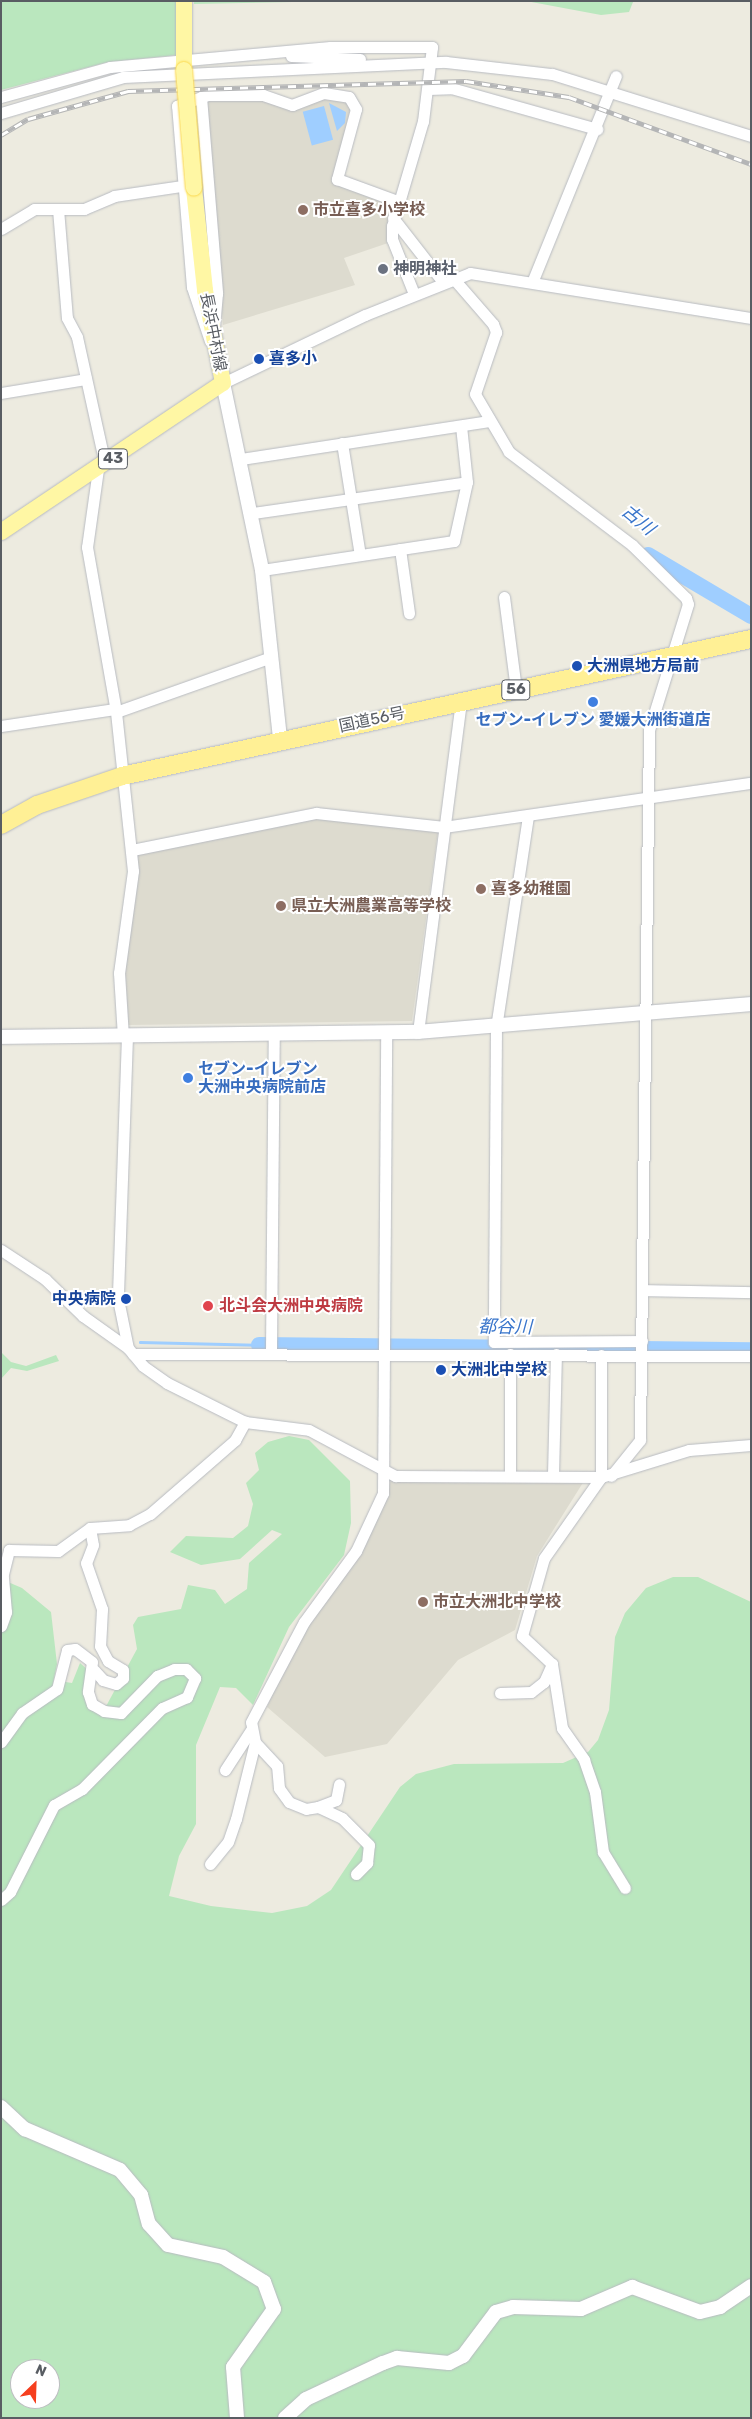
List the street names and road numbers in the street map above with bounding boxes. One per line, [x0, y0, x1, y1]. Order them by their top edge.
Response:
street label: 長浜中村線 [196, 291, 230, 373]
road number: 43 [97, 446, 129, 472]
road number: 56 [501, 678, 531, 702]
street label: 国道56号 [337, 704, 407, 736]

